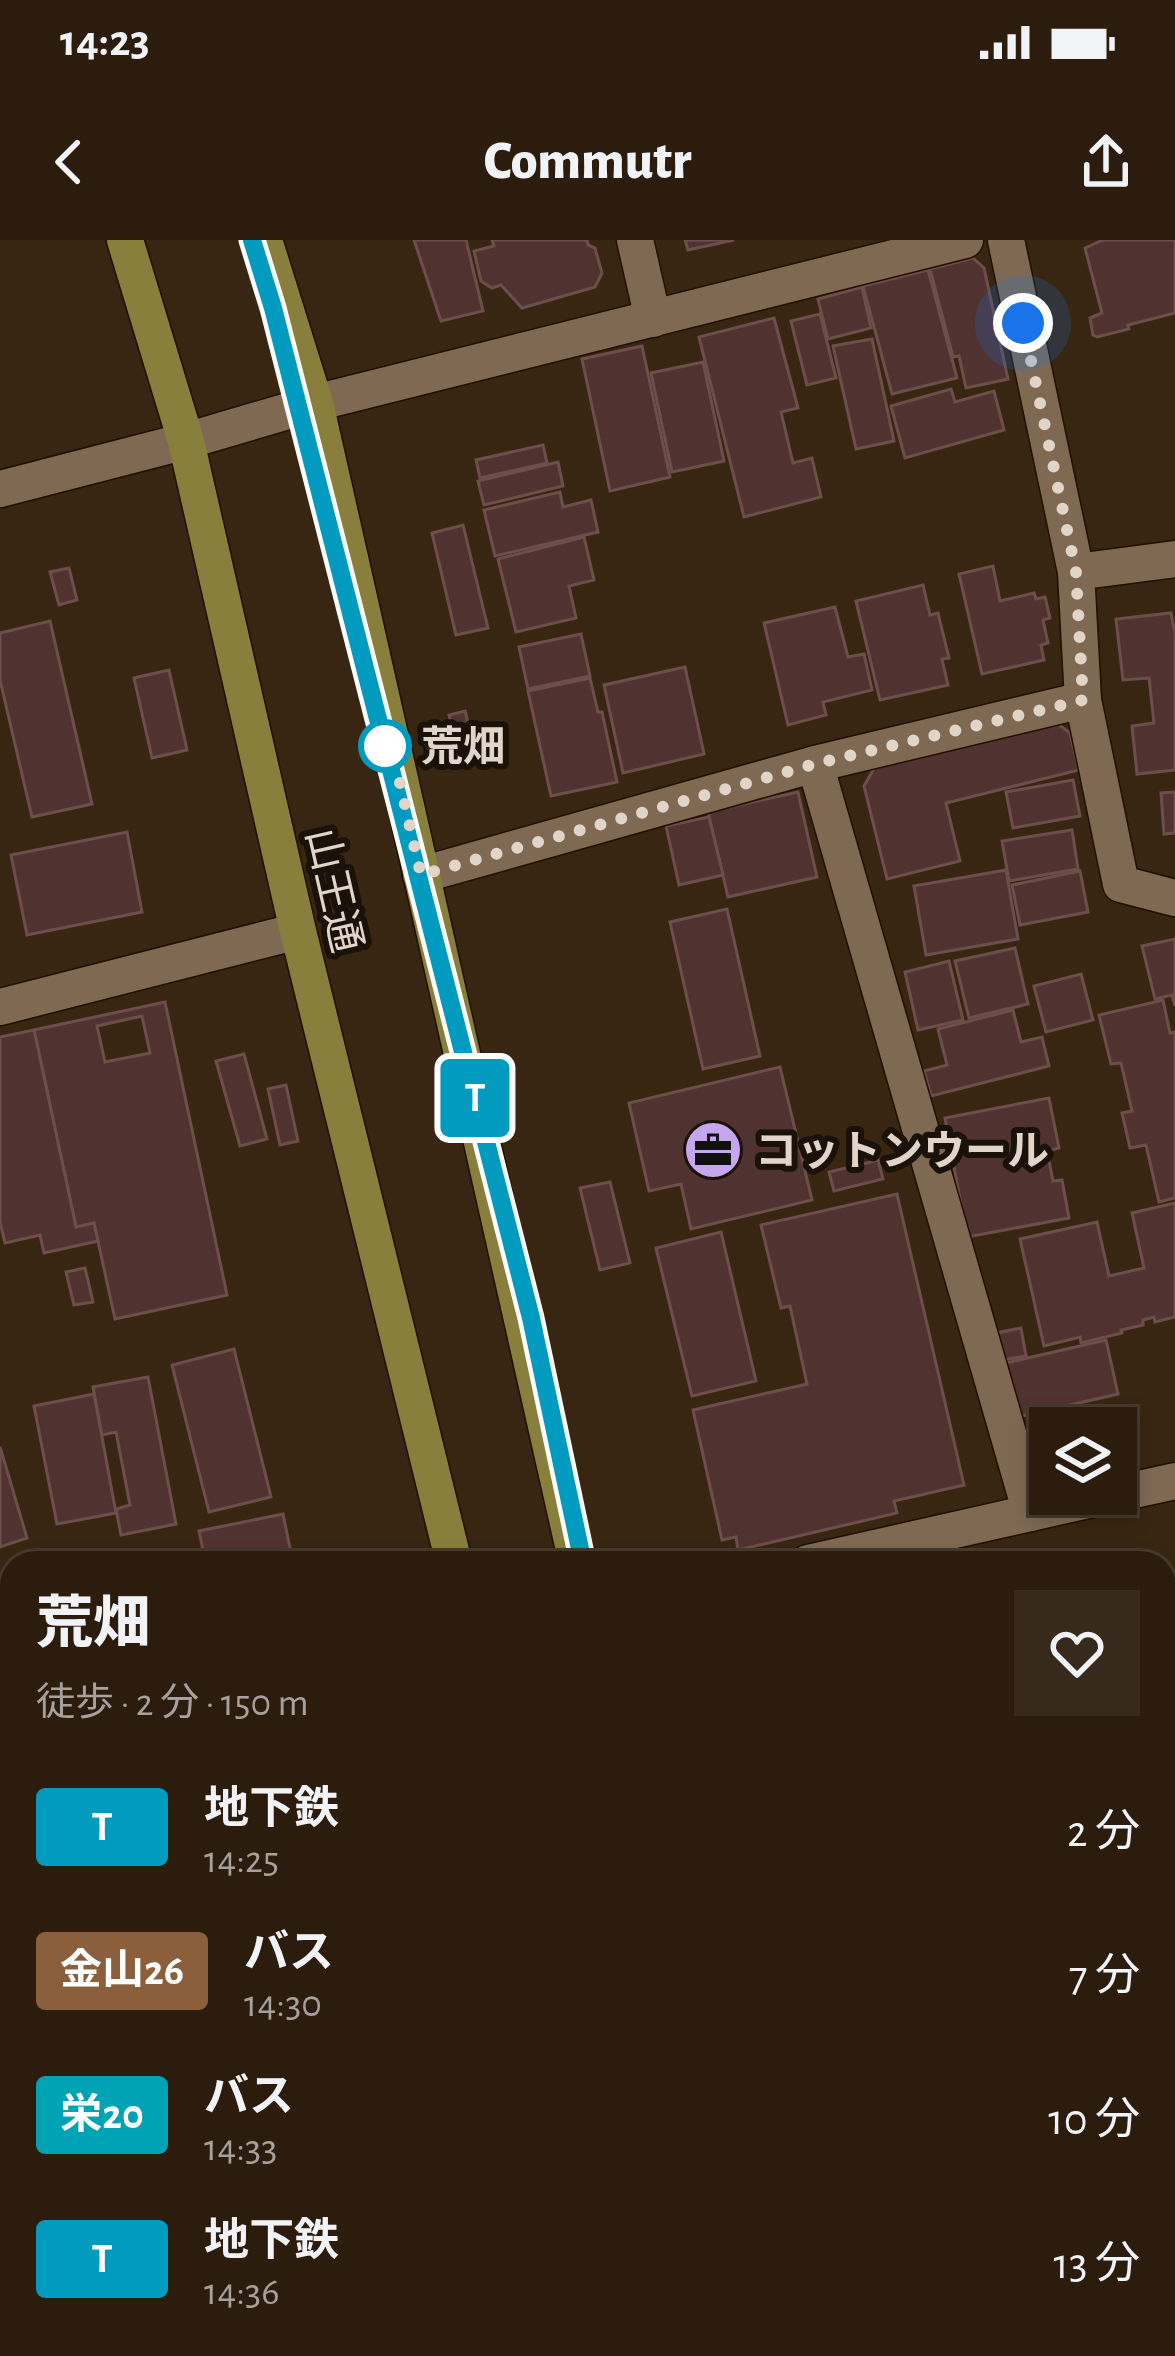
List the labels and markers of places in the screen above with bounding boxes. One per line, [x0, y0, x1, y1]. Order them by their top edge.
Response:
marker: 荒畑 [360, 721, 410, 771]
place label: 荒畑 [421, 725, 505, 769]
office icon: コットンウール [682, 1119, 744, 1181]
place label: コットンウール [755, 1130, 1049, 1173]

